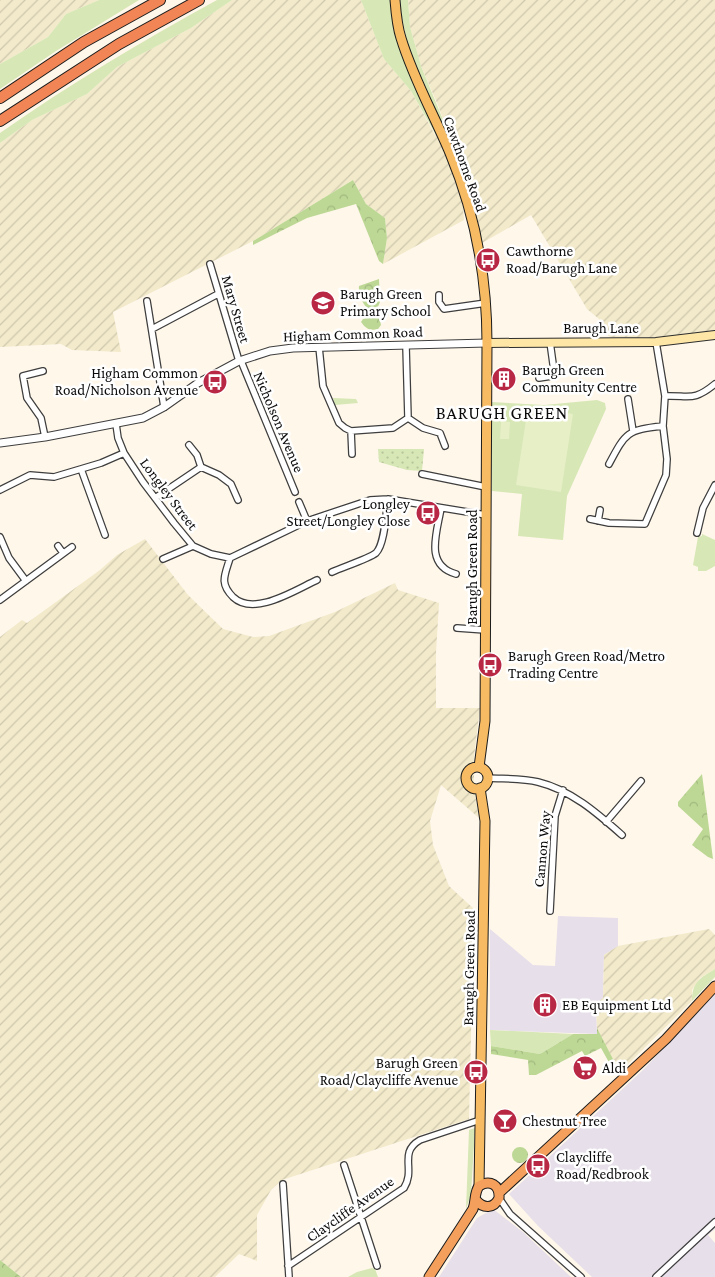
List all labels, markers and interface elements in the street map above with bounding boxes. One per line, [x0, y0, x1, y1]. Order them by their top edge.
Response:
street label: Cawthorne Road [440, 114, 490, 214]
place label: Cawthorne Road/Barugh Lane [506, 243, 618, 277]
bus stop icon: Cawthorne Road/Barugh Lane [475, 247, 501, 273]
street label: Mary Street [218, 273, 254, 346]
place label: Barugh Green Primary School [340, 286, 431, 320]
school or university icon: Barugh Green Primary School [310, 290, 336, 316]
street label: Barugh Lane [563, 320, 639, 337]
street label: Higham Common Road [283, 324, 423, 345]
place label: Barugh Green Community Centre [522, 362, 637, 396]
place label: Higham Common Road/Nicholson Avenue [55, 365, 198, 398]
building icon: Barugh Green Community Centre [491, 366, 517, 392]
bus stop icon: Higham Common Road/Nicholson Avenue [202, 369, 228, 395]
street label: Nicholson Avenue [251, 369, 308, 475]
district label: BARUGH GREEN [436, 403, 568, 423]
street label: Longley Street [136, 455, 202, 534]
place label: Longley Street/Longley Close [287, 496, 410, 530]
bus stop icon: Longley Street/Longley Close [415, 500, 441, 526]
street label: Barugh Green Road [464, 509, 481, 625]
place label: Barugh Green Road/Metro Trading Centre [508, 648, 665, 682]
bus stop icon: Barugh Green Road/Metro Trading Centre [477, 652, 503, 678]
street label: Cannon Way [531, 810, 554, 888]
street label: Barugh Green Road [460, 910, 479, 1026]
building icon: EB Equipment Ltd [532, 992, 558, 1018]
place label: EB Equipment Ltd [562, 997, 671, 1014]
place label: Barugh Green Road/Claycliffe Avenue [320, 1055, 458, 1089]
supermarket icon: Aldi [572, 1055, 598, 1081]
bus stop icon: Barugh Green Road/Claycliffe Avenue [463, 1059, 489, 1085]
place label: Aldi [602, 1060, 626, 1076]
bar icon: Chestnut Tree [492, 1108, 518, 1134]
place label: Chestnut Tree [522, 1113, 607, 1129]
place label: Claycliffe Road/Redbrook [556, 1149, 650, 1182]
bus stop icon: Claycliffe Road/Redbrook [525, 1153, 551, 1179]
street label: Claycliffe Avenue [303, 1173, 398, 1246]

